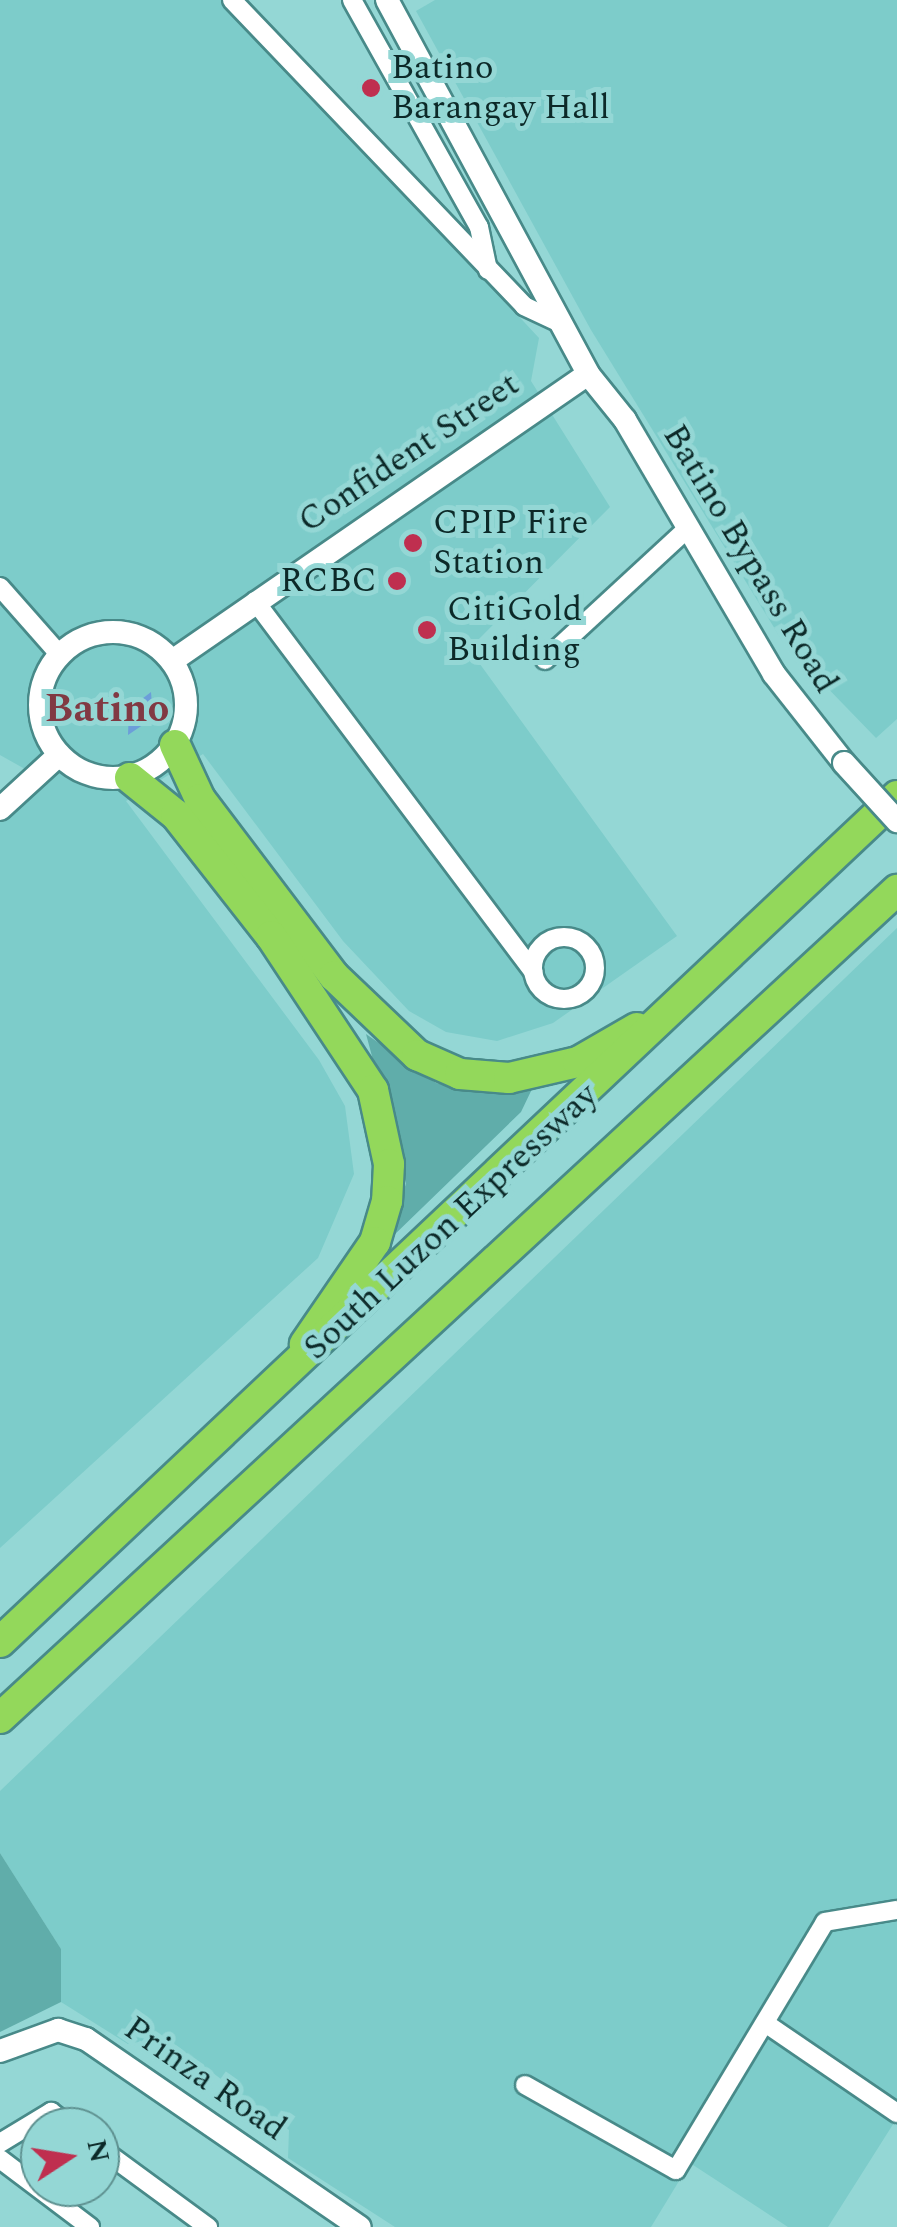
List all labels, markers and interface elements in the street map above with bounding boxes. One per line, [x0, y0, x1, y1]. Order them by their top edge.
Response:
place label: Batino Barangay Hall [391, 47, 610, 129]
marker: Batino Barangay Hall [360, 77, 382, 99]
street label: Confident Street [291, 364, 527, 542]
street label: Batino Bypass Road [653, 417, 847, 701]
place label: CPIP Fire Station [433, 502, 588, 584]
marker: CPIP Fire Station [402, 532, 424, 554]
place label: RCBC [280, 560, 377, 602]
marker: RCBC [386, 570, 408, 592]
place label: CitiGold Building [447, 589, 582, 671]
marker: CitiGold Building [416, 619, 438, 641]
district label: Batino [45, 686, 169, 734]
street label: South Luzon Expressway [295, 1075, 607, 1369]
street label: Prinza Road [116, 2008, 294, 2150]
north arrow [20, 2107, 120, 2207]
text: N [74, 2135, 121, 2167]

